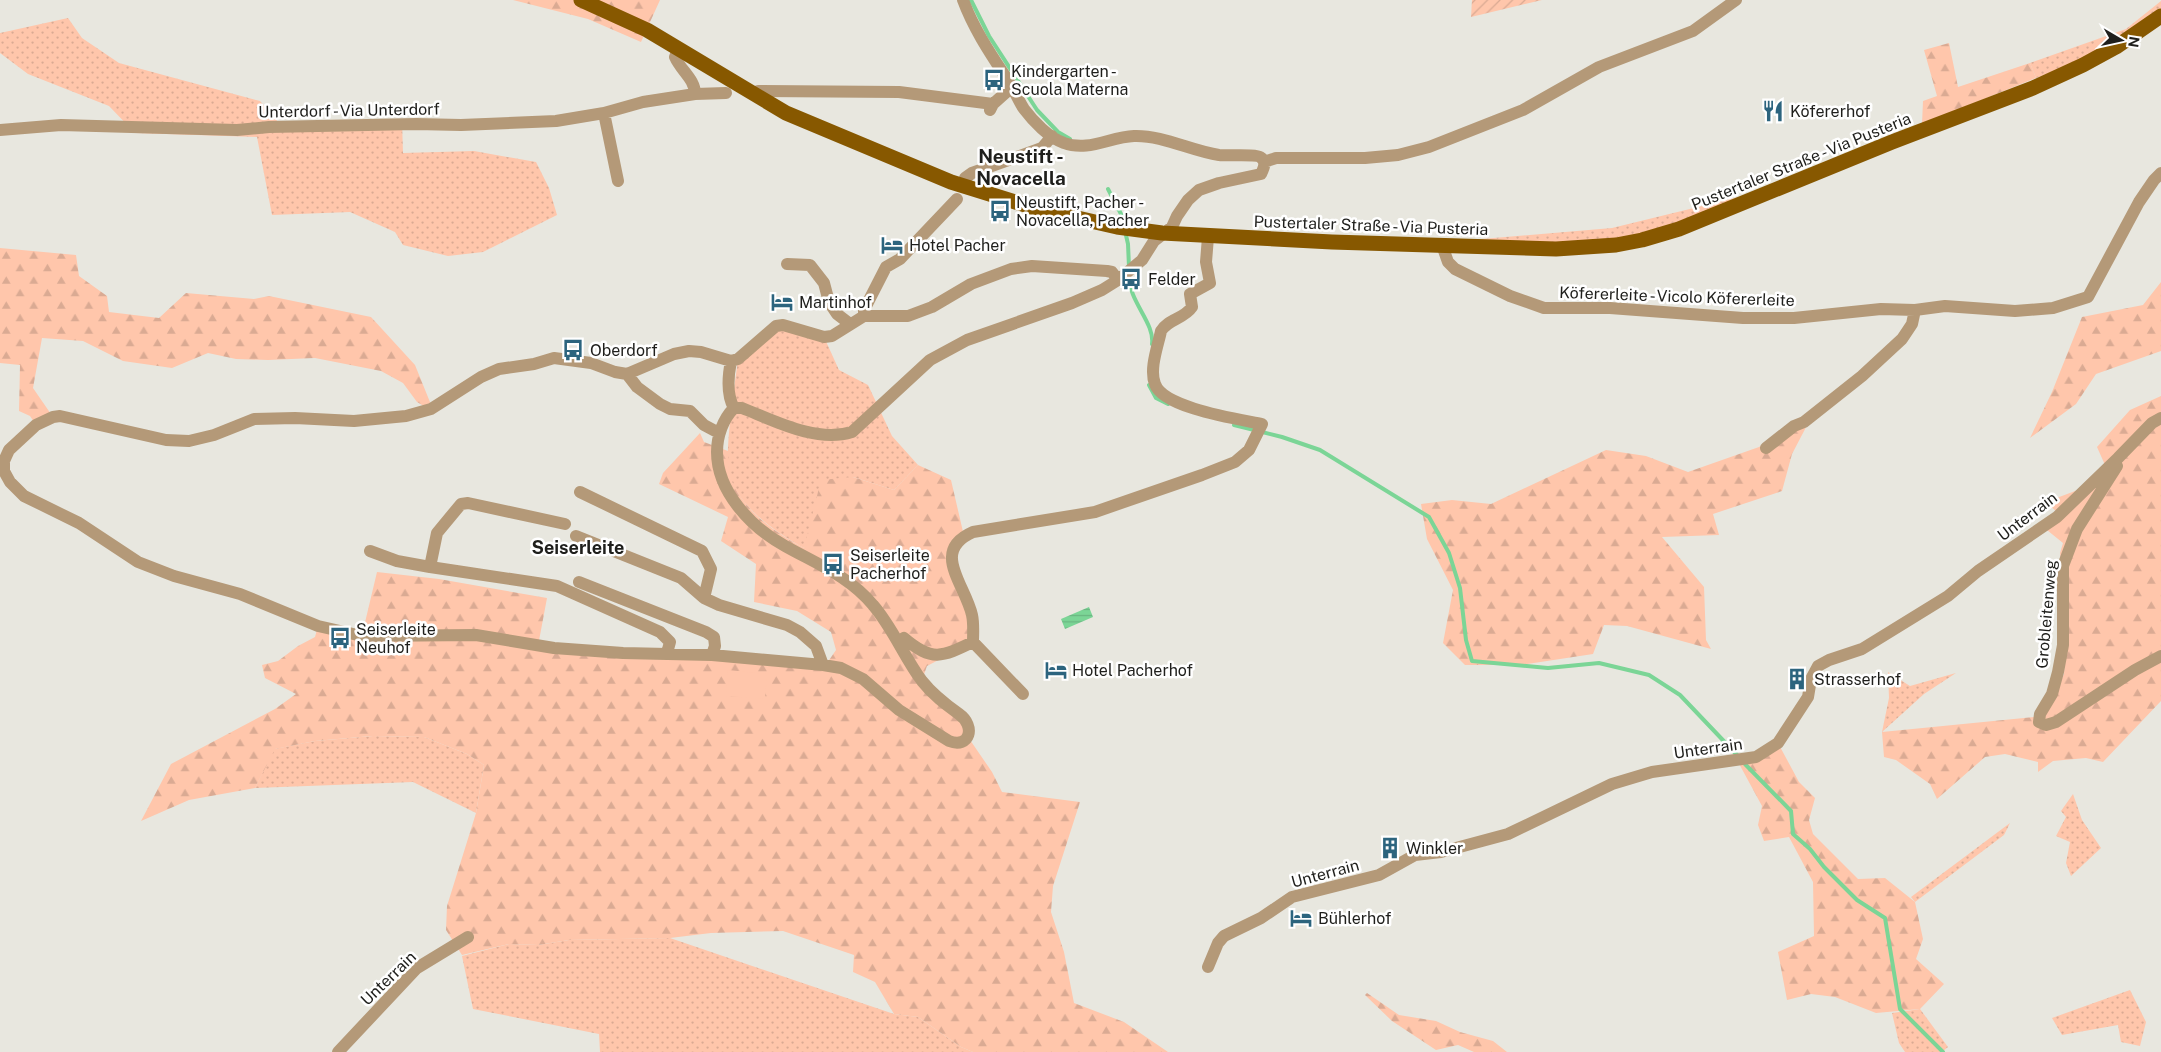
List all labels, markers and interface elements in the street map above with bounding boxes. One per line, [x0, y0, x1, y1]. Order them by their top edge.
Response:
north arrow [2096, 15, 2146, 65]
text: N [2125, 35, 2143, 49]
place label: Kindergarten - Scuola Materna [1011, 62, 1128, 99]
bus stop icon: Kindergarten - Scuola Materna [981, 67, 1007, 93]
restaurant icon: Köfererhof [1760, 98, 1786, 124]
street label: Unterdorf - Via Unterdorf [258, 99, 440, 122]
place label: Köfererhof [1790, 102, 1870, 121]
street label: Pustertaler Straße - Via Pusteria [1689, 109, 1914, 214]
district label: Neustift - Novacella [976, 145, 1066, 189]
place label: Neustift, Pacher - Novacella, Pacher [1016, 193, 1149, 230]
bus stop icon: Neustift, Pacher - Novacella, Pacher [987, 198, 1013, 224]
street label: Pustertaler Straße - Via Pusteria [1253, 212, 1489, 239]
hotel icon: Hotel Pacher [879, 232, 905, 258]
place label: Hotel Pacher [909, 236, 1006, 255]
bus stop icon: Felder [1118, 266, 1144, 292]
place label: Felder [1148, 270, 1196, 289]
street label: Köfererleite - Vicolo Köfererleite [1559, 283, 1795, 310]
hotel icon: Martinhof [769, 289, 795, 315]
place label: Martinhof [799, 293, 872, 312]
bus stop icon: Oberdorf [560, 337, 586, 363]
place label: Oberdorf [590, 341, 658, 360]
street label: Unterrain [1994, 488, 2061, 545]
district label: Seiserleite [532, 537, 624, 558]
place label: Seiserleite Pacherhof [850, 546, 930, 583]
bus stop icon: Seiserleite Pacherhof [820, 551, 846, 577]
street label: Grobleitenweg [2032, 559, 2061, 669]
place label: Seiserleite Neuhof [356, 620, 436, 657]
bus stop icon: Seiserleite Neuhof [327, 625, 353, 651]
hotel icon: Hotel Pacherhof [1043, 657, 1069, 683]
place label: Hotel Pacherhof [1072, 661, 1193, 680]
building icon: Strasserhof [1784, 666, 1810, 692]
place label: Strasserhof [1814, 670, 1901, 689]
street label: Unterrain [1672, 734, 1744, 763]
building icon: Winkler [1377, 835, 1403, 861]
place label: Winkler [1406, 839, 1463, 858]
street label: Unterrain [1289, 855, 1361, 892]
hotel icon: Bühlerhof [1288, 905, 1314, 931]
place label: Bühlerhof [1318, 909, 1391, 928]
street label: Unterrain [357, 947, 420, 1009]

